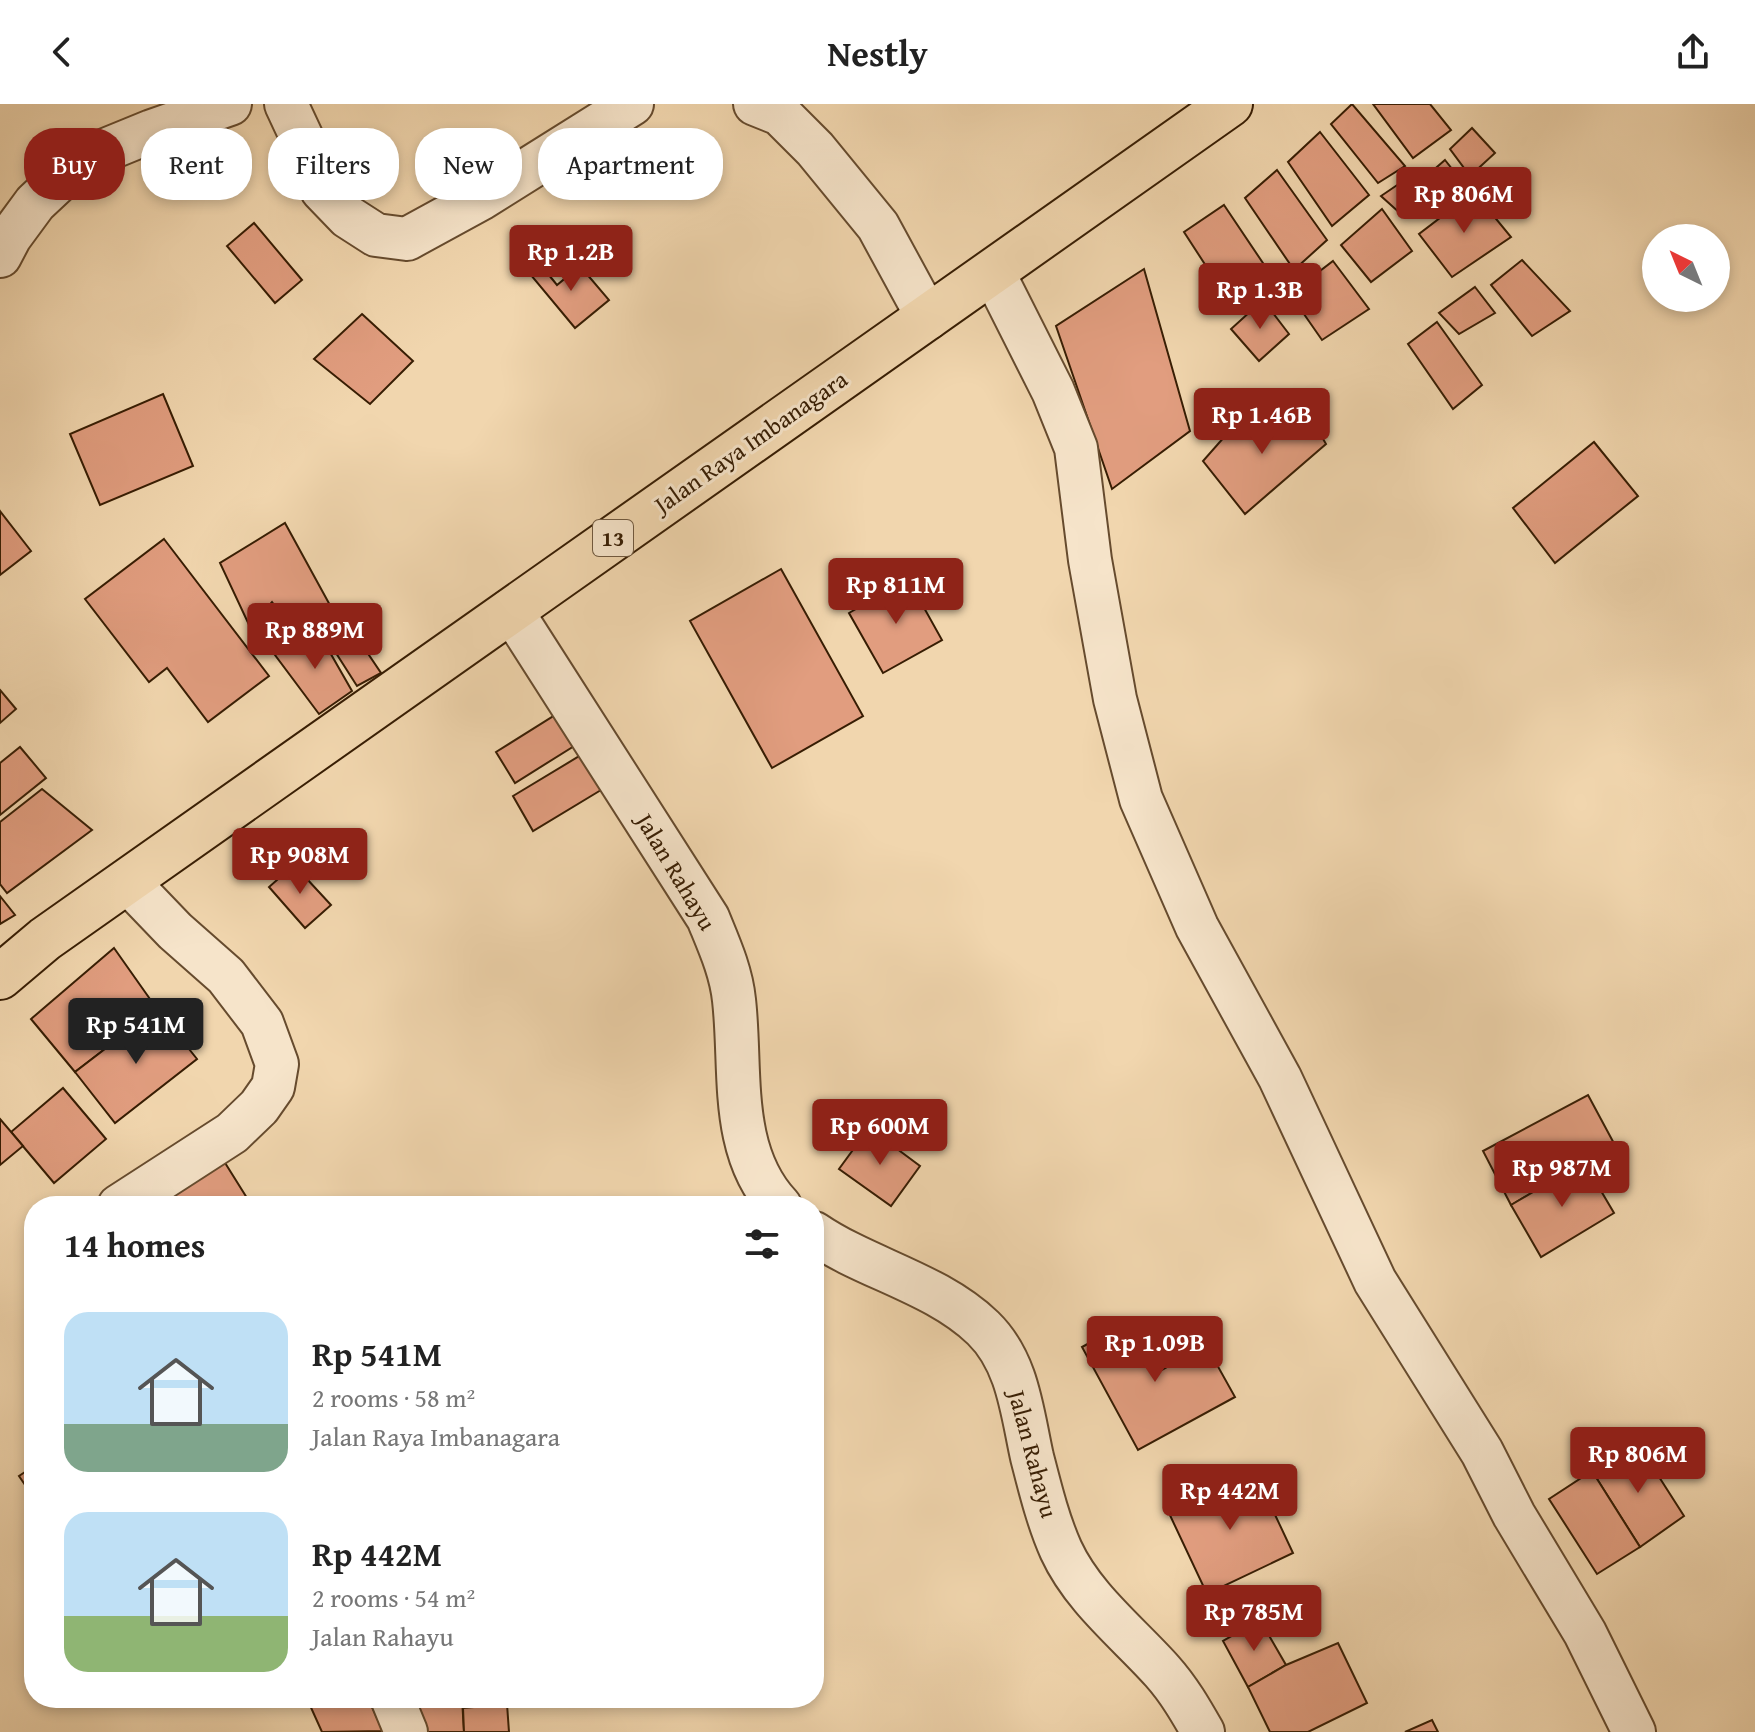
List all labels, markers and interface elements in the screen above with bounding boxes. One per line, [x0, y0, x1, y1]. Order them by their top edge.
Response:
text: Nestly [827, 26, 928, 79]
icon: back [40, 30, 84, 74]
icon: share [1671, 30, 1715, 74]
chip: Buy [24, 128, 125, 200]
chip: Rent [141, 128, 252, 200]
chip: Filters [268, 128, 399, 200]
chip: New [415, 128, 522, 200]
chip: Apartment [538, 128, 723, 200]
pin: Rp 806M [1390, 167, 1538, 235]
text: Rp 806M [1414, 173, 1514, 212]
north arrow [1642, 224, 1730, 312]
map controls [1642, 224, 1730, 312]
pin: Rp 1.2B [497, 225, 645, 293]
text: Rp 1.2B [528, 231, 615, 270]
pin: Rp 1.3B [1186, 263, 1334, 331]
text: Rp 1.3B [1217, 269, 1304, 308]
street label: Jalan Raya Imbanagara [644, 361, 855, 523]
pin: Rp 1.46B [1179, 388, 1345, 456]
text: Rp 1.46B [1212, 394, 1312, 433]
road number: 13 [593, 520, 633, 556]
pin: Rp 811M [822, 558, 970, 626]
text: Rp 811M [846, 564, 946, 603]
pin: Rp 889M [241, 603, 389, 671]
text: Rp 889M [265, 609, 365, 648]
street label: Jalan Rahayu [626, 804, 725, 937]
pin: Rp 908M [226, 828, 374, 896]
text: Rp 908M [250, 834, 350, 873]
pin: Rp 541M [62, 998, 210, 1066]
text: Rp 541M [86, 1004, 186, 1043]
pin: Rp 600M [806, 1099, 954, 1167]
text: Rp 600M [830, 1105, 930, 1144]
pin: Rp 987M [1488, 1141, 1636, 1209]
text: Rp 987M [1512, 1147, 1612, 1186]
text: 14 homes [64, 1220, 205, 1269]
icon: filters [740, 1222, 784, 1266]
pin: Rp 1.09B [1072, 1316, 1238, 1384]
text: Rp 1.09B [1105, 1322, 1205, 1361]
text: Rp 541M [312, 1329, 442, 1378]
icon: home [128, 1344, 224, 1440]
text: 2 rooms · 58 m² [312, 1378, 475, 1417]
street label: Jalan Rahayu [999, 1383, 1067, 1522]
text: Jalan Raya Imbanagara [312, 1417, 560, 1456]
pin: Rp 806M [1564, 1427, 1712, 1495]
text: Rp 806M [1588, 1433, 1688, 1472]
pin: Rp 442M [1156, 1464, 1304, 1532]
text: Rp 442M [1180, 1470, 1280, 1509]
text: Rp 442M [312, 1529, 442, 1578]
icon: home [128, 1544, 224, 1640]
text: 2 rooms · 54 m² [312, 1578, 475, 1617]
pin: Rp 785M [1180, 1585, 1328, 1653]
text: Rp 785M [1204, 1591, 1304, 1630]
text: Jalan Rahayu [312, 1617, 454, 1656]

